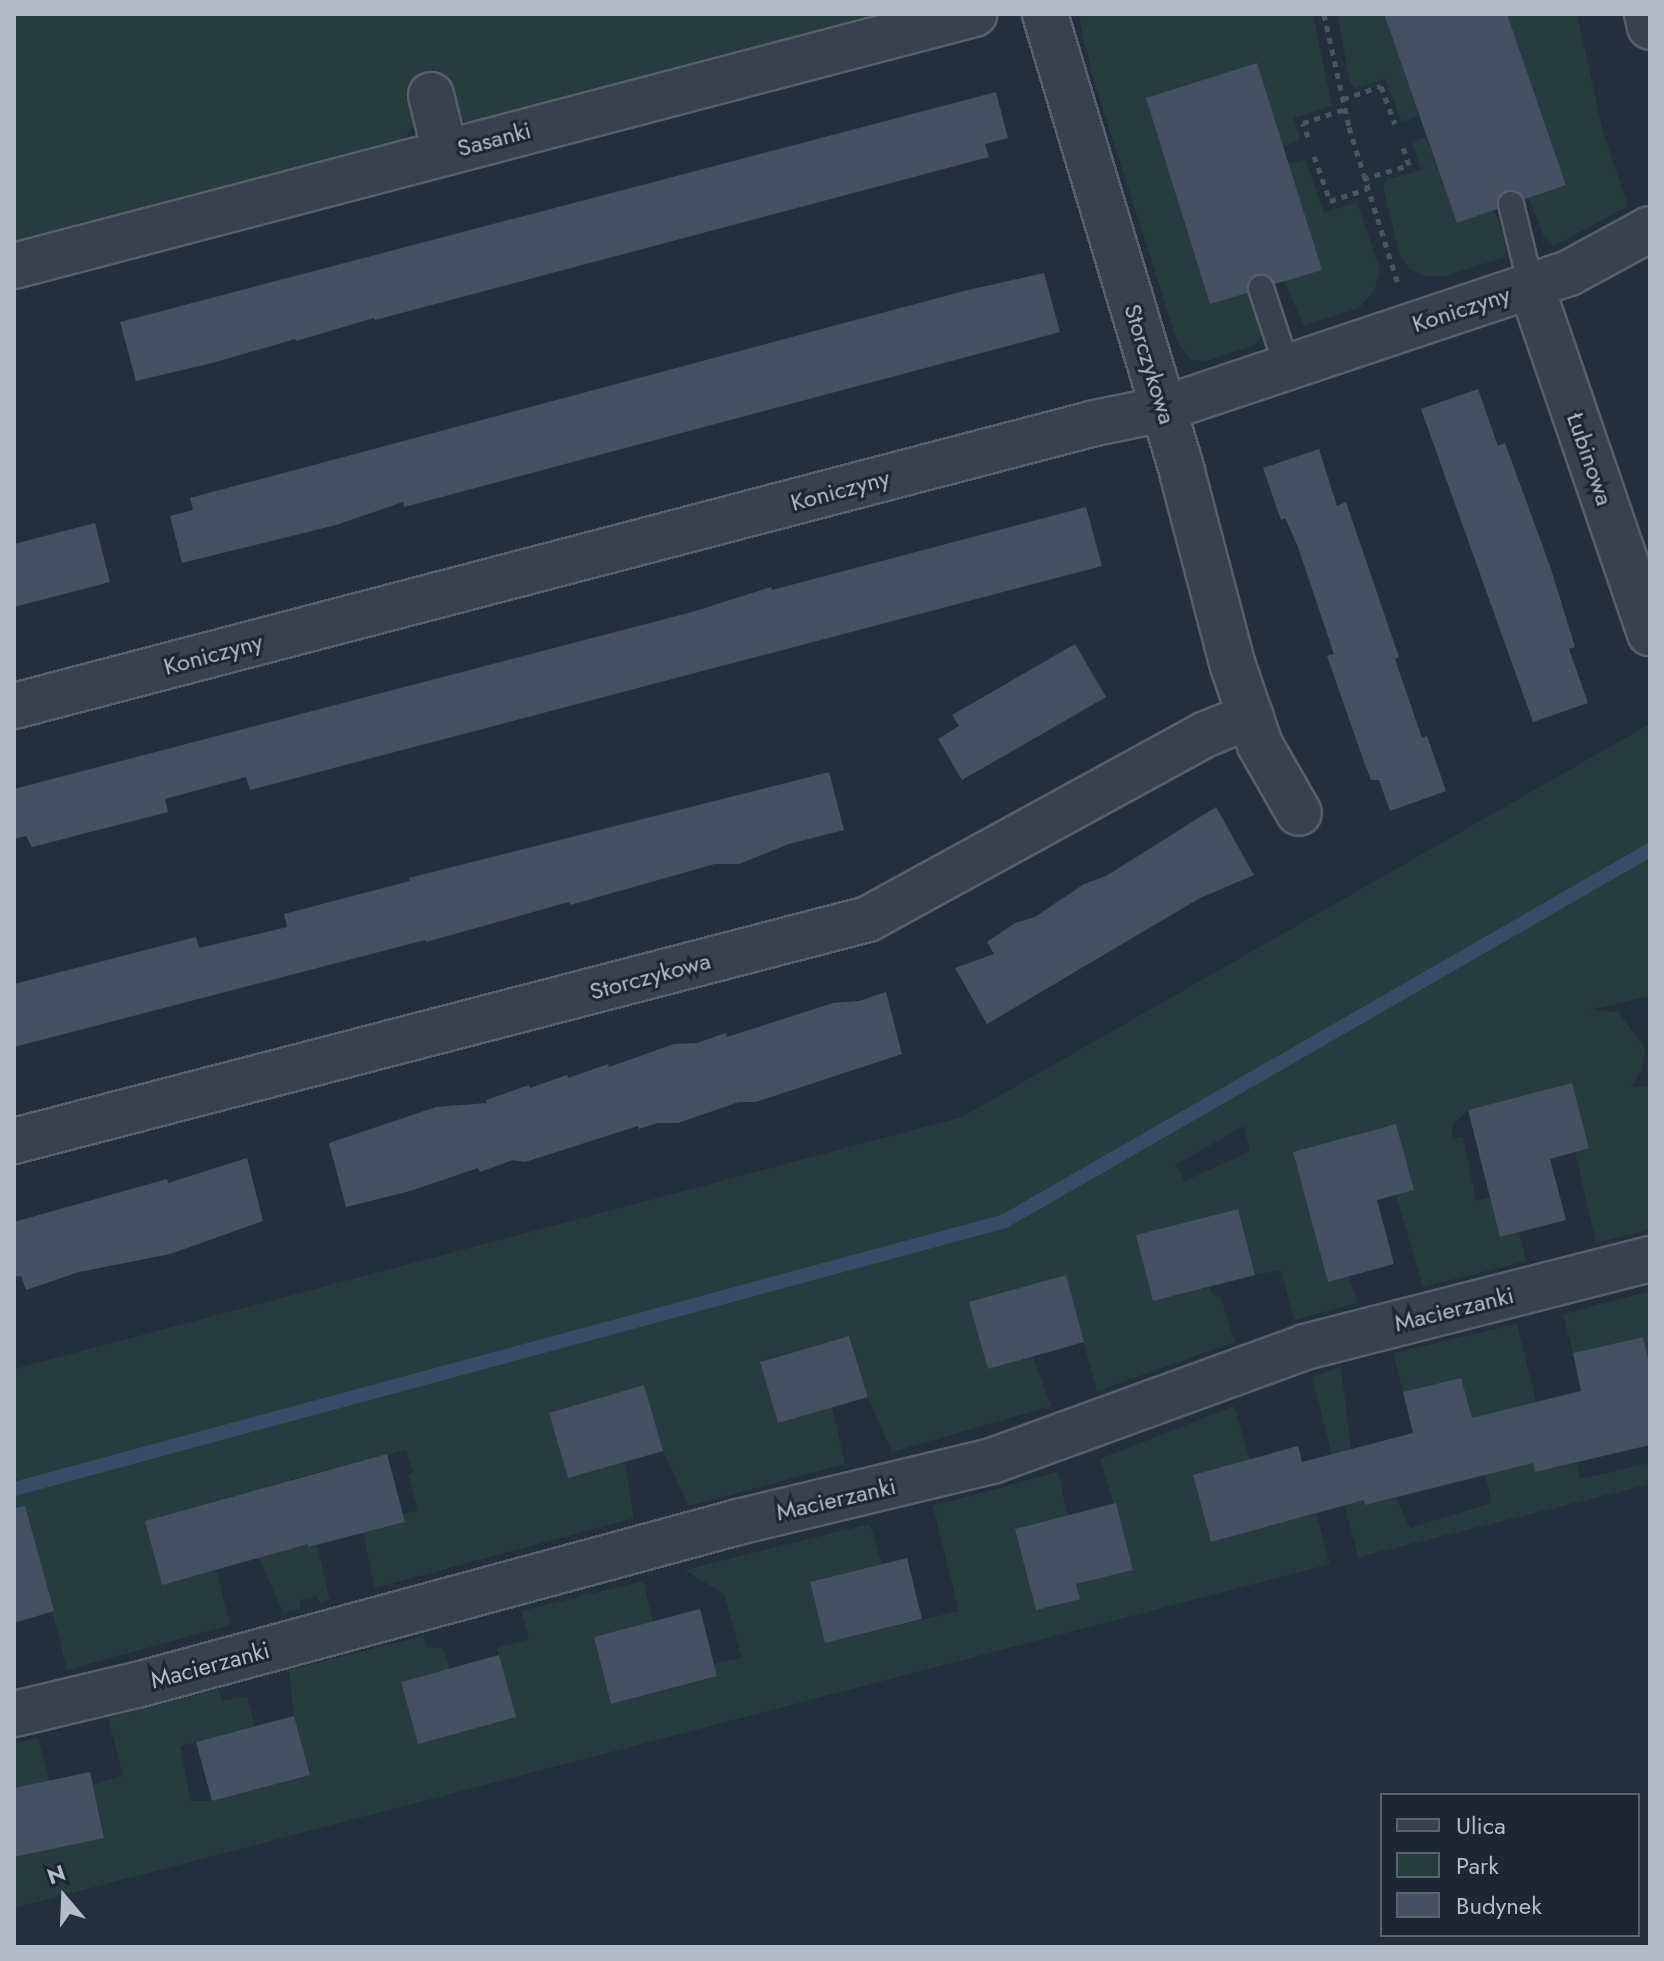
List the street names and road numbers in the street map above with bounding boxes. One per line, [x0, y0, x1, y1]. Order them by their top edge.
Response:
street label: Sasanki [454, 115, 534, 163]
street label: Koniczyny [1408, 280, 1514, 338]
street label: Storczykowa [1118, 300, 1182, 428]
street label: Łubinowa [1561, 409, 1619, 509]
street label: Koniczyny [787, 463, 893, 517]
street label: Koniczyny [160, 627, 266, 681]
street label: Storczykowa [586, 946, 714, 1006]
street label: Macierzanki [1391, 1280, 1517, 1338]
street label: Macierzanki [773, 1471, 899, 1527]
street label: Macierzanki [147, 1635, 273, 1695]

